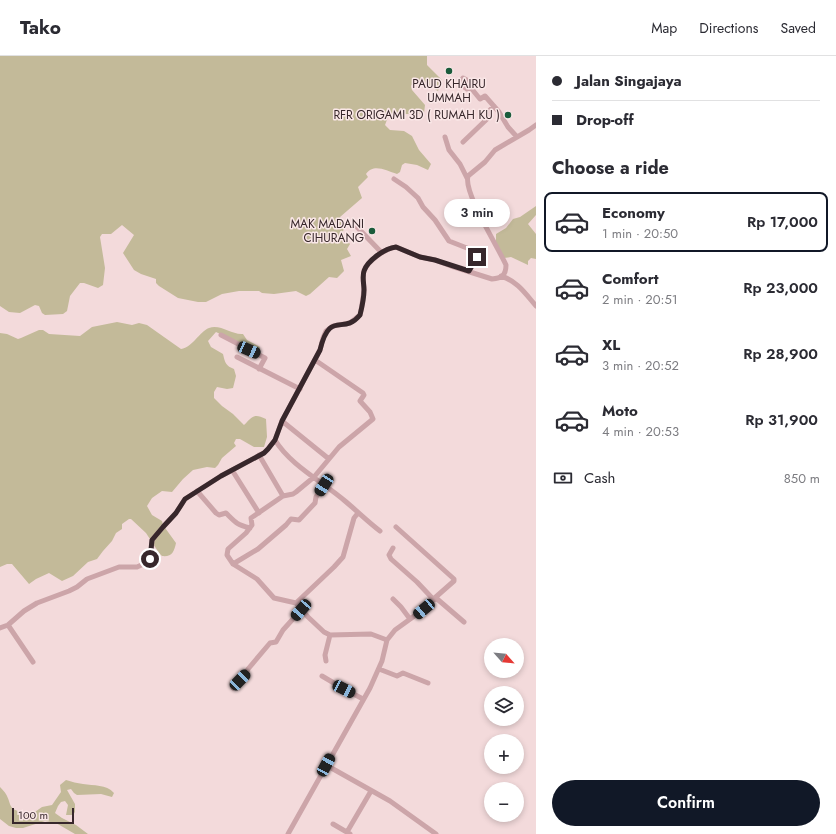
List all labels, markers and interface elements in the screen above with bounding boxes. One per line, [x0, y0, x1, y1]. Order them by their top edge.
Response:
text: Tako [20, 14, 61, 41]
text: Map [651, 18, 677, 38]
text: Directions [699, 18, 759, 38]
text: Saved [781, 18, 816, 38]
marker: PAUD KHAIRU UMMAH [444, 66, 454, 76]
text: Jalan Singajaya [576, 70, 682, 92]
place label: PAUD KHAIRU UMMAH [412, 75, 486, 107]
place label: RFR ORIGAMI 3D ( RUMAH KU ) [333, 106, 500, 124]
text: Drop-off [576, 109, 634, 131]
marker: RFR ORIGAMI 3D ( RUMAH KU ) [503, 110, 513, 120]
text: Choose a ride [552, 155, 669, 181]
callout: 3 min [444, 199, 510, 227]
text: Economy [602, 202, 665, 224]
text: 3 min [461, 203, 493, 222]
icon: car [554, 204, 590, 240]
text: Rp 17,000 [747, 211, 818, 233]
place label: MAK MADANI CIHURANG [290, 215, 364, 247]
text: 1 min · 20:50 [602, 224, 678, 243]
marker: MAK MADANI CIHURANG [367, 226, 377, 236]
route end [468, 248, 486, 266]
text: Comfort [602, 268, 659, 290]
icon: car [554, 270, 590, 306]
text: Rp 23,000 [743, 277, 818, 299]
text: 2 min · 20:51 [602, 290, 678, 309]
text: XL [602, 334, 620, 356]
icon: car [554, 336, 590, 372]
car [236, 340, 262, 360]
text: Rp 28,900 [743, 343, 818, 365]
text: 3 min · 20:52 [602, 356, 679, 375]
text: Moto [602, 400, 638, 422]
icon: car [554, 402, 590, 438]
text: Rp 31,900 [745, 409, 818, 431]
text: 4 min · 20:53 [602, 422, 679, 441]
icon: cash [552, 467, 574, 489]
text: Cash [584, 467, 615, 489]
text: 850 m [784, 469, 820, 488]
car [312, 472, 336, 498]
route start [141, 550, 159, 568]
car [289, 597, 313, 623]
car [411, 597, 437, 621]
north arrow [484, 638, 524, 678]
map controls [484, 638, 524, 822]
car [227, 667, 253, 693]
car [331, 678, 357, 700]
button: layers [484, 686, 524, 726]
button: + [484, 734, 524, 774]
car [315, 752, 337, 778]
button: Confirm [552, 780, 820, 826]
button: − [484, 782, 524, 822]
scale bar [12, 806, 74, 825]
text: 100 m [18, 807, 48, 823]

